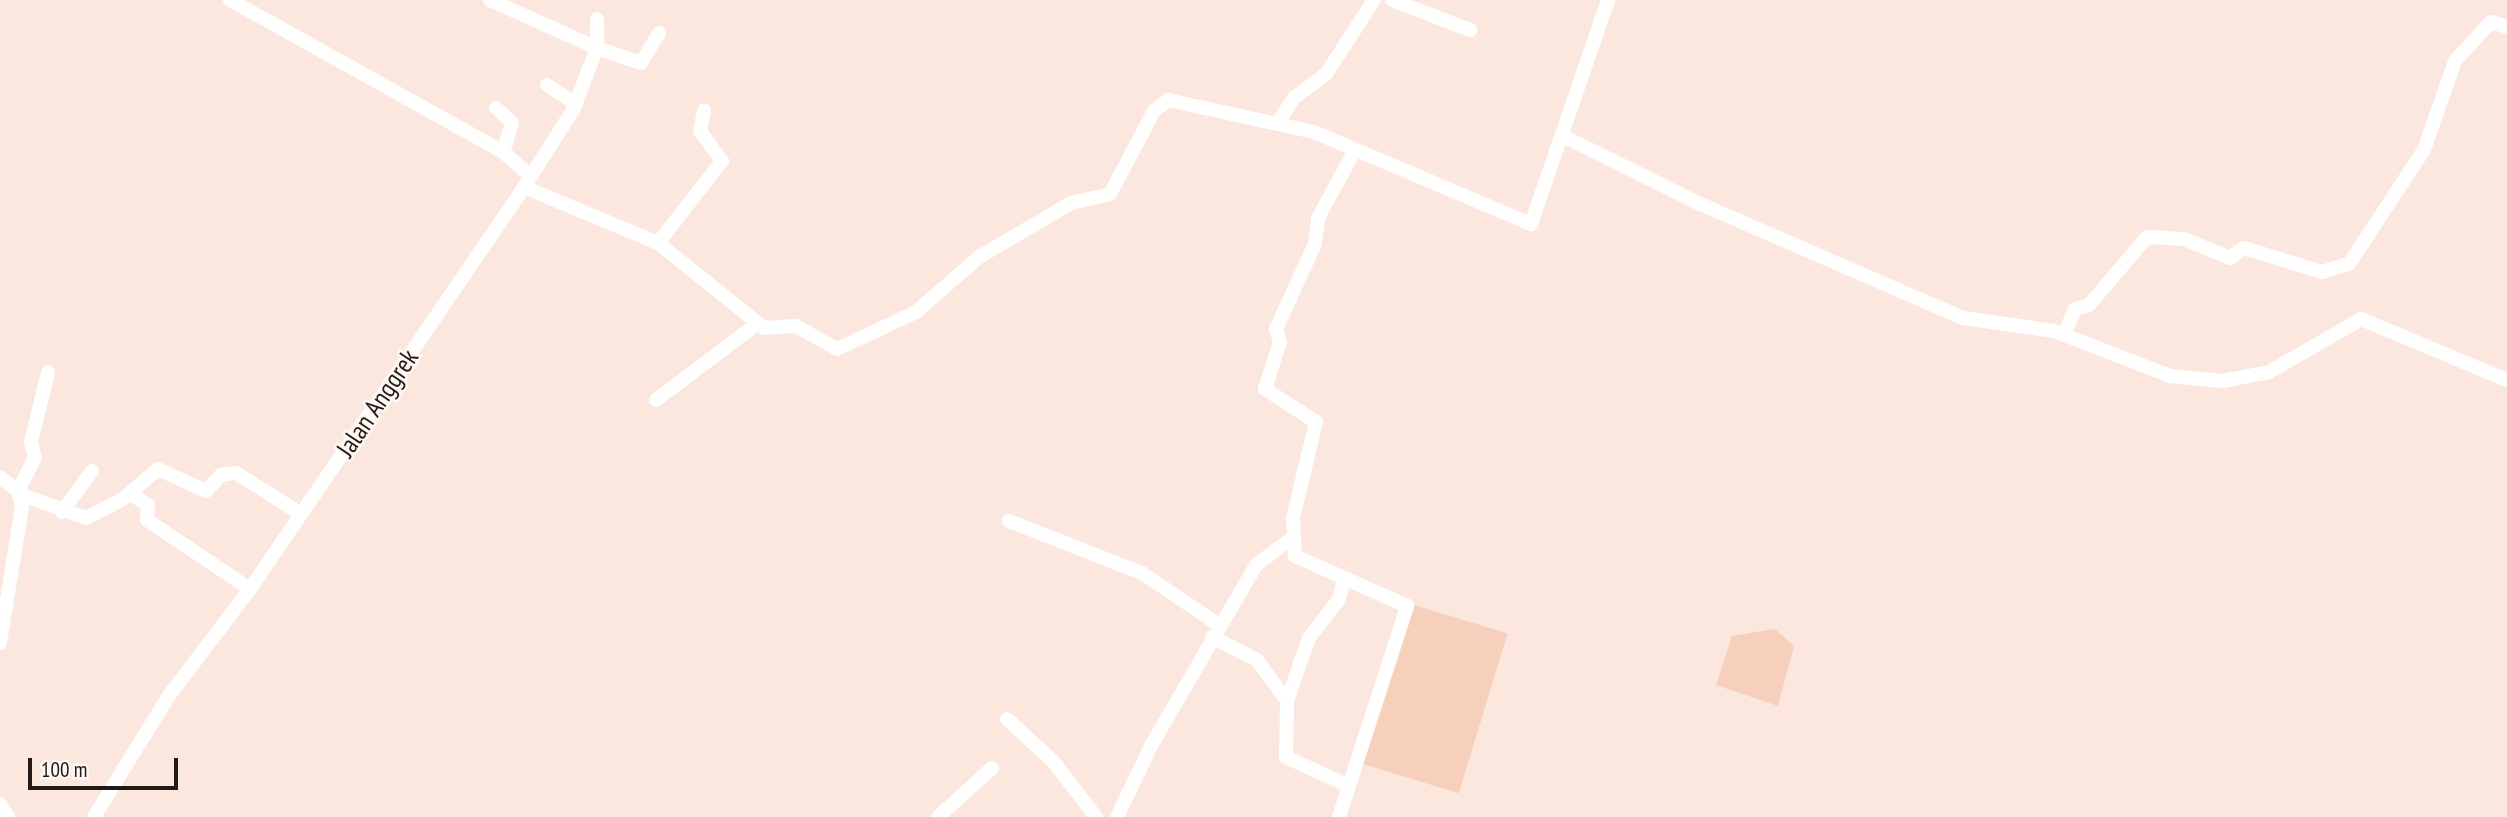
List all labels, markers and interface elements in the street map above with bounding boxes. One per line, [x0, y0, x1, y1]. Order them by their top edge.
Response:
street label: Jalan Anggrek [329, 343, 425, 463]
scale bar [32, 744, 182, 788]
text: 100 m [41, 756, 87, 783]

